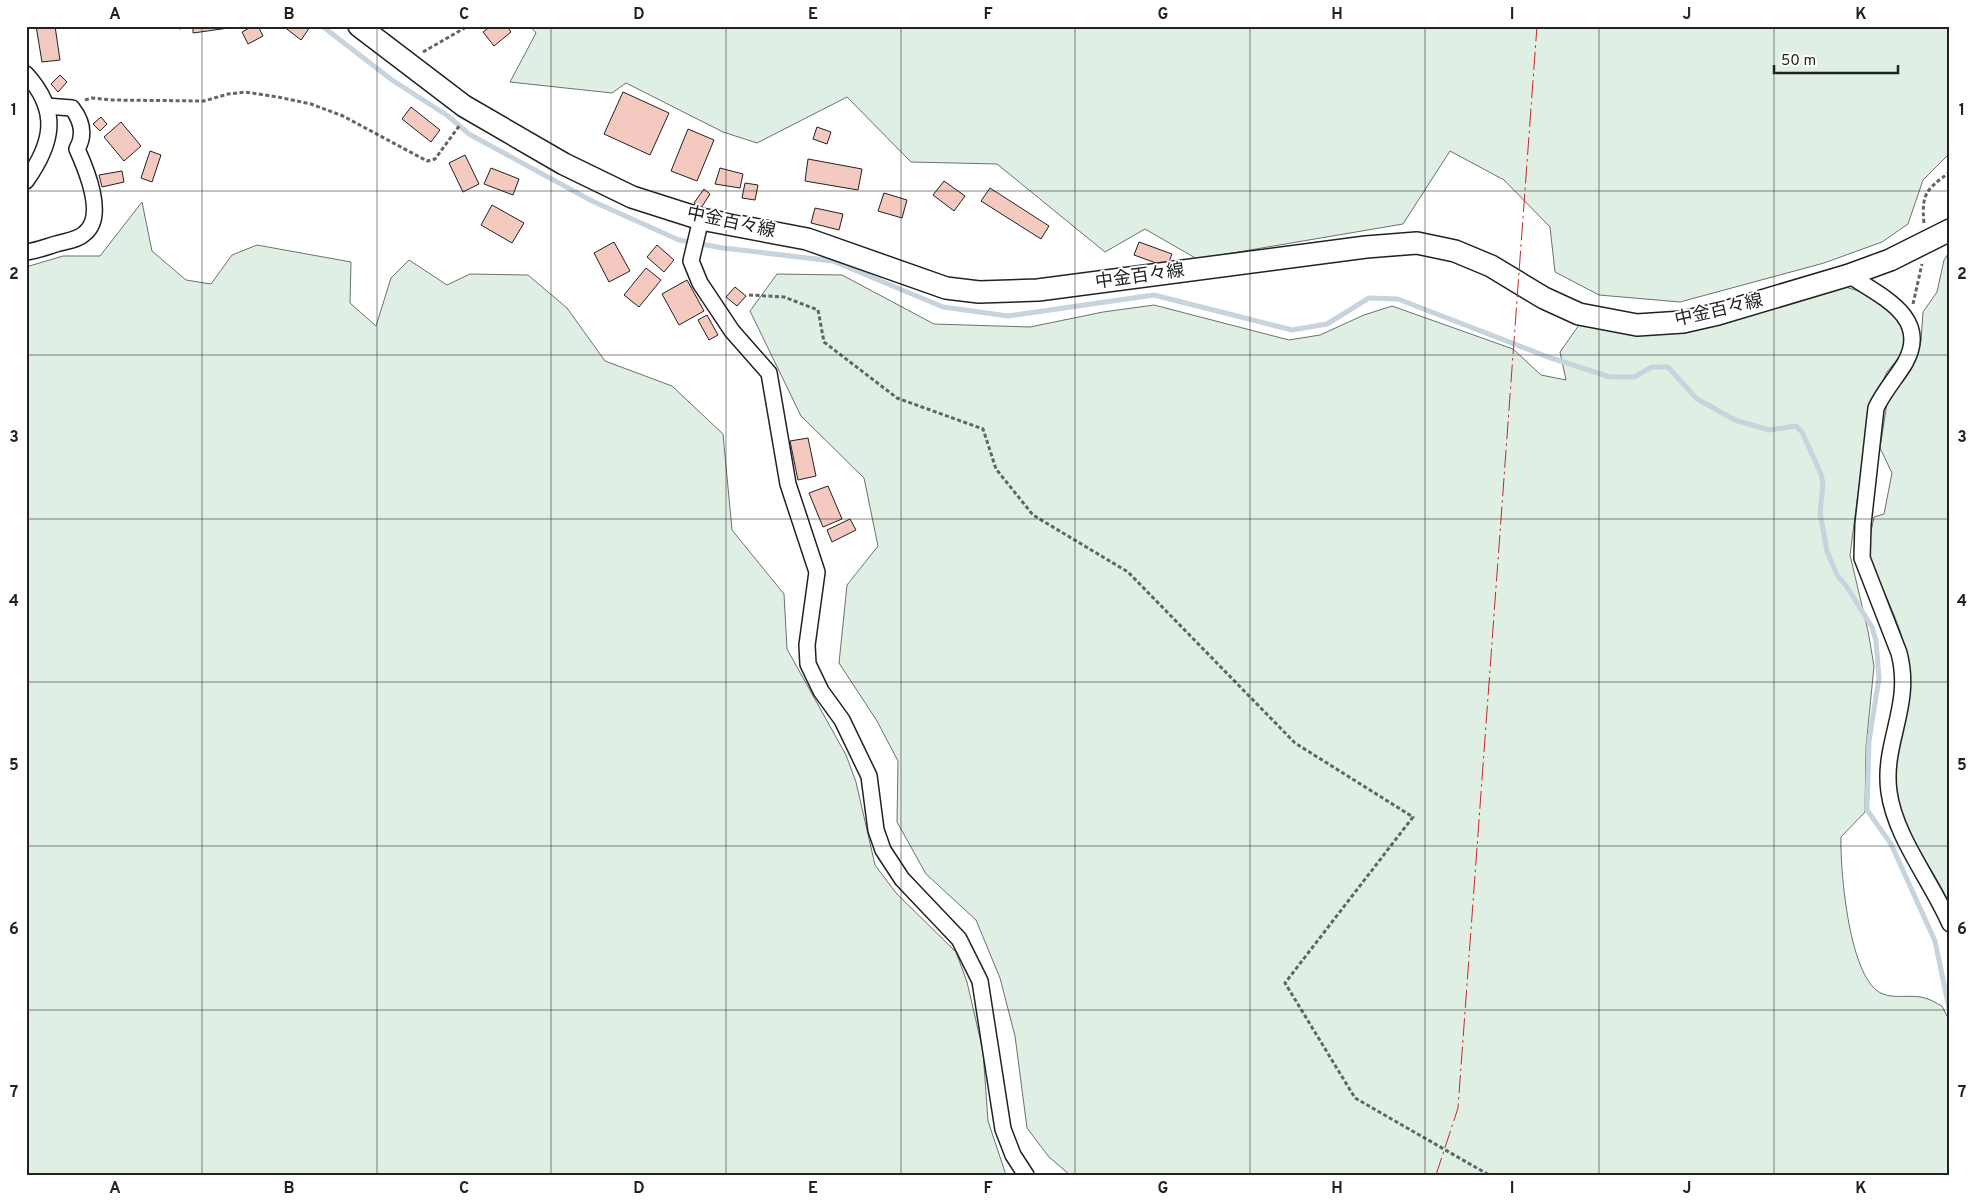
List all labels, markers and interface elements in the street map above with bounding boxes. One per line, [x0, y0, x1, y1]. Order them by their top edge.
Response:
text: A [109, 5, 121, 25]
text: B [283, 5, 295, 25]
text: C [459, 5, 469, 25]
text: D [633, 5, 645, 25]
text: E [808, 5, 818, 25]
text: F [983, 5, 993, 25]
text: G [1158, 5, 1168, 25]
text: H [1331, 5, 1343, 25]
text: I [1510, 5, 1514, 25]
text: J [1683, 5, 1691, 25]
text: K [1855, 5, 1867, 25]
scale bar [1774, 42, 1897, 74]
text: 50 m [1781, 52, 1816, 71]
text: 1 [11, 101, 17, 121]
text: 1 [1959, 101, 1965, 121]
street label: 中金百々線 [685, 202, 777, 244]
street label: 中金百々線 [1094, 259, 1186, 295]
text: 2 [9, 265, 19, 285]
text: 2 [1957, 265, 1967, 285]
street label: 中金百々線 [1673, 290, 1765, 332]
text: 3 [9, 428, 19, 448]
text: 3 [1957, 428, 1967, 448]
text: 4 [9, 592, 19, 612]
text: 4 [1957, 592, 1967, 612]
text: 5 [9, 756, 19, 776]
text: 5 [1957, 756, 1967, 776]
text: 6 [9, 920, 19, 940]
text: 6 [1957, 920, 1967, 940]
text: 7 [10, 1083, 18, 1103]
text: 7 [1958, 1083, 1966, 1103]
text: A [109, 1179, 121, 1199]
text: B [283, 1179, 295, 1199]
text: C [459, 1179, 469, 1199]
text: D [633, 1179, 645, 1199]
text: E [808, 1179, 818, 1199]
text: F [983, 1179, 993, 1199]
text: G [1158, 1179, 1168, 1199]
text: H [1331, 1179, 1343, 1199]
text: I [1510, 1179, 1514, 1199]
text: J [1683, 1179, 1691, 1199]
text: K [1855, 1179, 1867, 1199]

